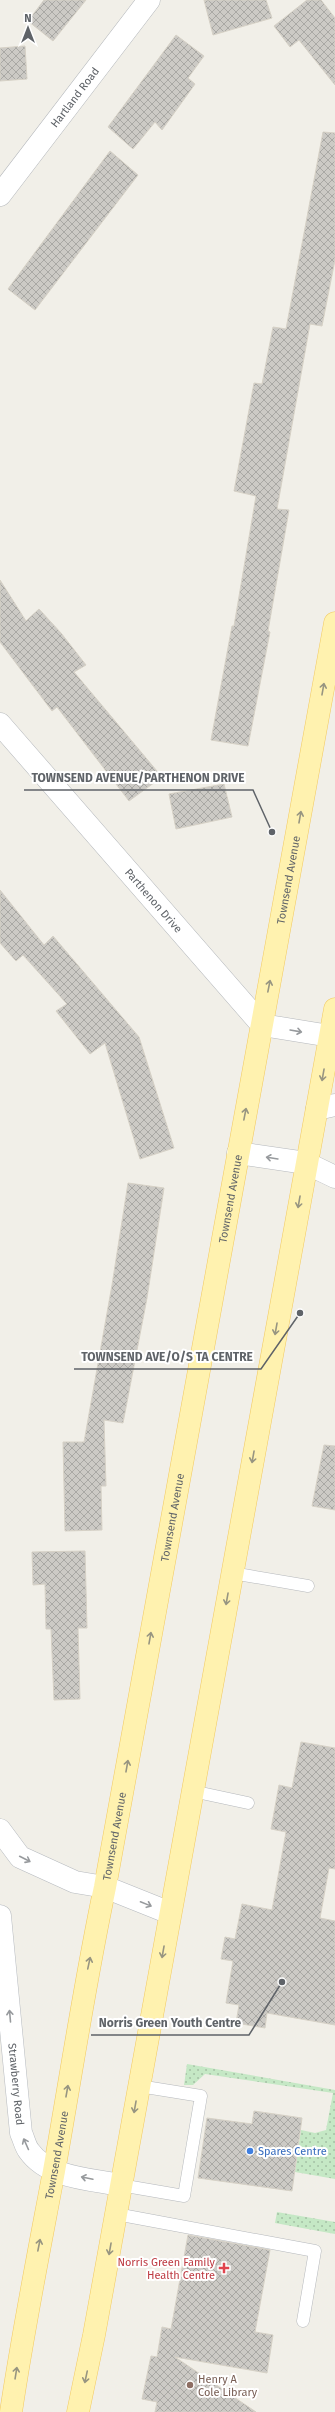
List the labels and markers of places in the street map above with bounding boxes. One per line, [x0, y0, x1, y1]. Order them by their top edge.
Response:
callout: TOWNSEND AVENUE/PARTHENON DRIVE [24, 766, 253, 790]
callout: TOWNSEND AVE/O/S TA CENTRE [74, 1345, 261, 1369]
callout: Norris Green Youth Centre [91, 2011, 249, 2035]
place label: Spares Centre [258, 2145, 327, 2158]
marker: Spares Centre [245, 2146, 255, 2156]
place label: Norris Green Family Health Centre [117, 2256, 216, 2282]
marker: Norris Green Family Health Centre [218, 2262, 230, 2274]
place label: Henry A Cole Library [198, 2373, 258, 2399]
marker: Henry A Cole Library [185, 2380, 195, 2390]

